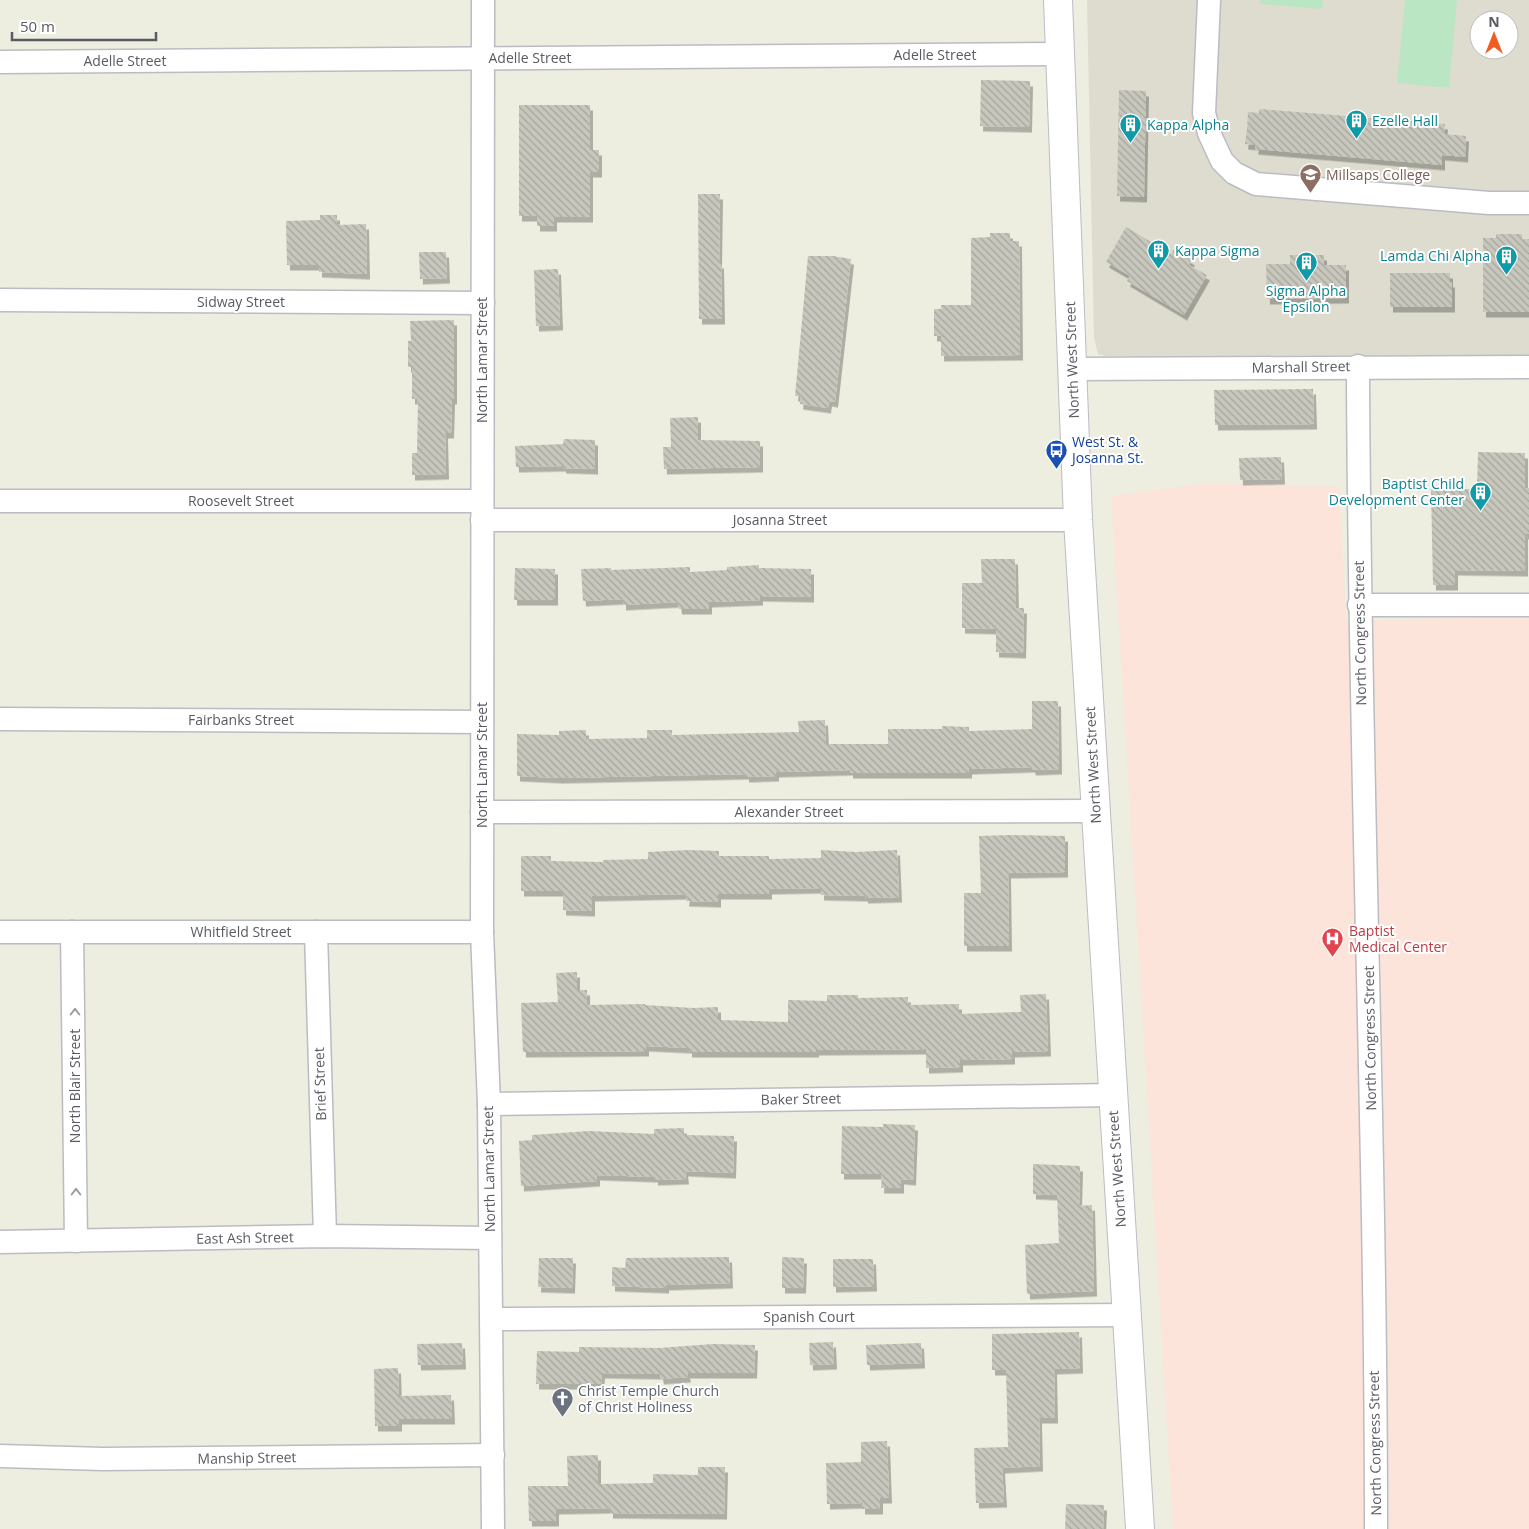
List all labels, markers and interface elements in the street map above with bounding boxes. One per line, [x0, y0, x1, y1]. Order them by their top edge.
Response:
scale bar [12, 10, 156, 42]
north arrow [1469, 10, 1519, 60]
text: N [1488, 12, 1500, 31]
text: 50 m [20, 16, 55, 36]
street label: Adelle Street [894, 45, 976, 64]
street label: Adelle Street [489, 48, 571, 67]
street label: Adelle Street [84, 51, 166, 70]
building icon: Ezelle Hall [1344, 109, 1368, 140]
place label: Ezelle Hall [1372, 111, 1438, 130]
building icon: Kappa Alpha [1119, 113, 1143, 144]
place label: Kappa Alpha [1147, 115, 1229, 134]
school or university icon: Millsaps College [1298, 163, 1322, 194]
place label: Millsaps College [1326, 165, 1430, 184]
building icon: Kappa Sigma [1147, 239, 1171, 270]
place label: Kappa Sigma [1175, 241, 1259, 260]
building icon: Lamda Chi Alpha [1494, 244, 1518, 275]
place label: Lamda Chi Alpha [1380, 246, 1490, 265]
building icon: Sigma Alpha Epsilon [1294, 251, 1318, 282]
place label: Sigma Alpha Epsilon [1266, 281, 1346, 316]
street label: Sidway Street [197, 292, 285, 311]
street label: North Lamar Street [472, 297, 491, 423]
street label: North West Street [1060, 301, 1083, 419]
street label: Marshall Street [1251, 356, 1351, 377]
place label: West St. & Josanna St. [1070, 432, 1144, 467]
bus stop icon: West St. & Josanna St. [1044, 438, 1068, 469]
place label: Baptist Child Development Center [1329, 474, 1464, 509]
building icon: Baptist Child Development Center [1468, 480, 1492, 511]
street label: Roosevelt Street [188, 491, 294, 510]
street label: Josanna Street [731, 510, 827, 529]
street label: North Congress Street [1349, 560, 1370, 706]
street label: North Lamar Street [472, 702, 491, 828]
street label: North West Street [1080, 706, 1105, 824]
street label: Fairbanks Street [188, 710, 294, 729]
street label: Alexander Street [735, 802, 843, 821]
place label: Baptist Medical Center [1349, 921, 1447, 956]
street label: Whitfield Street [191, 922, 291, 941]
hospital icon: Baptist Medical Center [1321, 927, 1345, 958]
street label: North Congress Street [1359, 965, 1380, 1111]
one-way arrow [70, 1008, 80, 1016]
street label: North Blair Street [65, 1029, 84, 1143]
street label: Brief Street [309, 1047, 330, 1121]
street label: Baker Street [761, 1088, 841, 1109]
street label: North Lamar Street [478, 1106, 499, 1232]
street label: North West Street [1103, 1110, 1130, 1228]
one-way arrow [71, 1188, 81, 1196]
street label: East Ash Street [196, 1227, 294, 1248]
street label: Spanish Court [763, 1307, 855, 1326]
street label: North Congress Street [1364, 1370, 1385, 1516]
place label: Christ Temple Church of Christ Holiness [578, 1381, 719, 1416]
church icon: Christ Temple Church of Christ Holiness [550, 1387, 574, 1418]
street label: Manship Street [197, 1447, 297, 1468]

